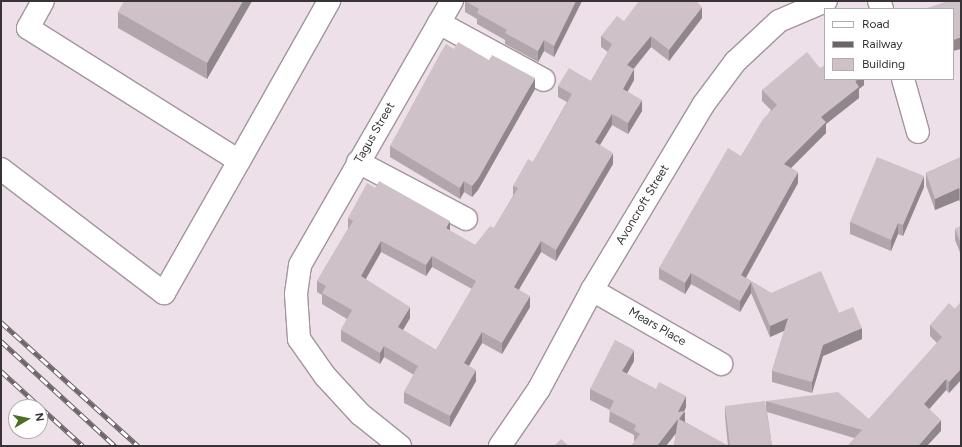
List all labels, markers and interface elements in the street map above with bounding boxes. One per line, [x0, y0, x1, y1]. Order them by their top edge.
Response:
legend [824, 8, 954, 80]
text: Road [862, 17, 890, 31]
text: Railway [862, 37, 903, 51]
text: Building [862, 57, 905, 71]
street label: Tagus Street [352, 100, 398, 166]
street label: Avoncroft Street [613, 162, 673, 248]
street label: Mears Place [626, 305, 688, 349]
north arrow [8, 399, 48, 439]
text: N [32, 412, 46, 422]

